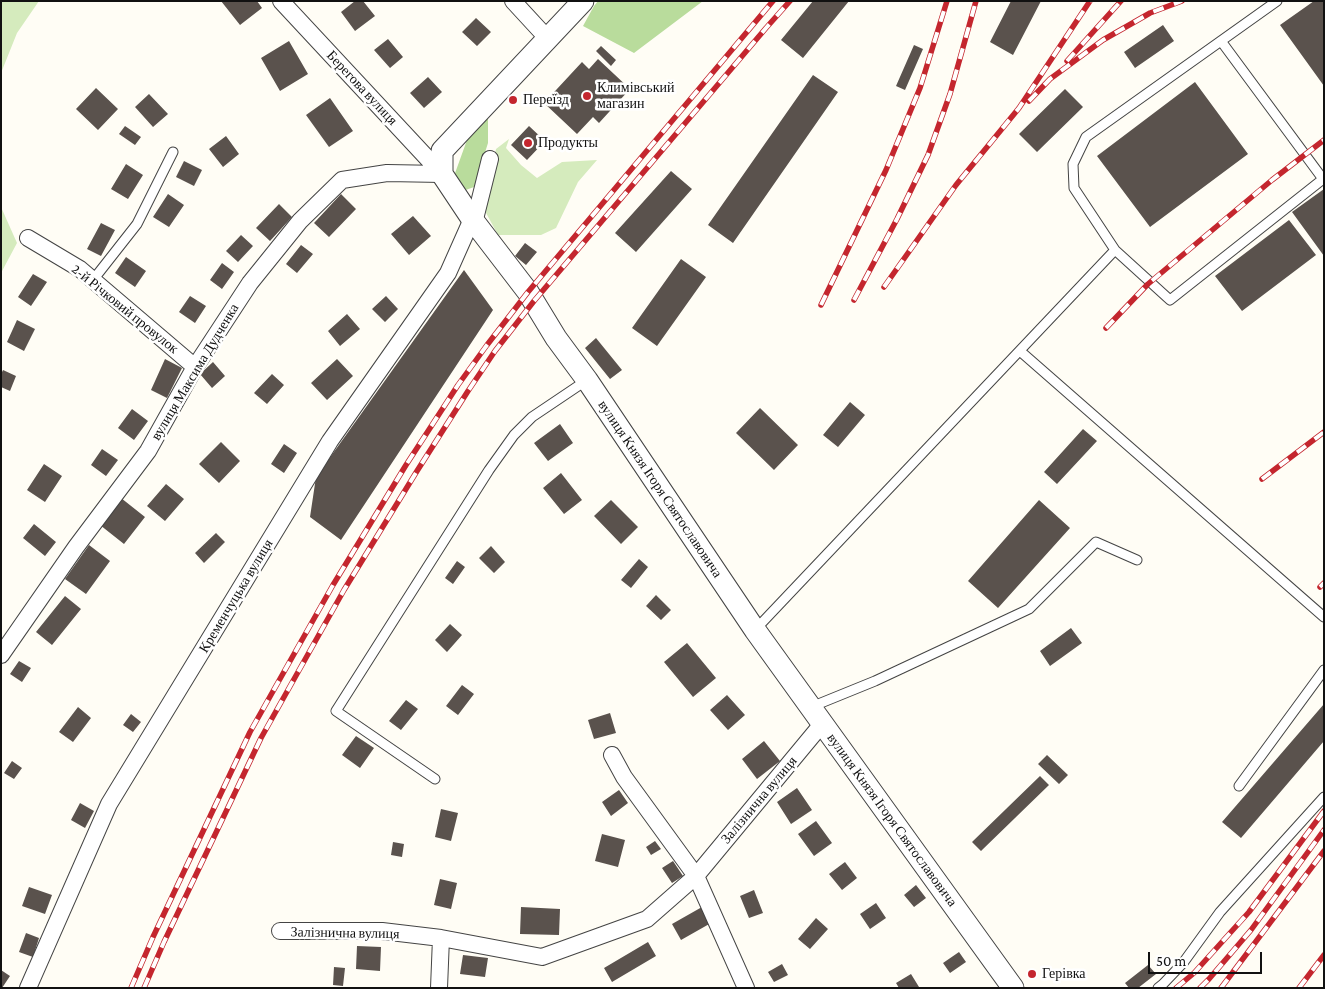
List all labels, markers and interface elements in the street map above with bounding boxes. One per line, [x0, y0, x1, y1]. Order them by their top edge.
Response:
street label: Берегова вулиця [323, 47, 401, 129]
place label: Климівський магазин [597, 80, 674, 112]
marker: Климівський магазин [581, 90, 593, 102]
place label: Переїзд [523, 92, 569, 108]
marker: Переїзд [507, 94, 519, 106]
place label: Продукты [538, 135, 598, 151]
marker: Продукты [522, 137, 534, 149]
street label: 2-й Річковий провулок [68, 261, 182, 357]
street label: вулиця Максима Дудченка [148, 301, 242, 443]
street label: вулиця Князя Ігоря Святославовича [594, 397, 726, 581]
street label: Кременчуцька вулиця [195, 536, 277, 656]
street label: вулиця Князя Ігоря Святославовича [823, 730, 961, 910]
street label: Залізнична вулиця [718, 753, 800, 847]
street label: Залізнична вулиця [290, 924, 400, 942]
scale bar [1150, 942, 1264, 974]
text: 50 m [1156, 953, 1186, 969]
place label: Герівка [1042, 966, 1086, 982]
marker: Герівка [1026, 968, 1038, 980]

